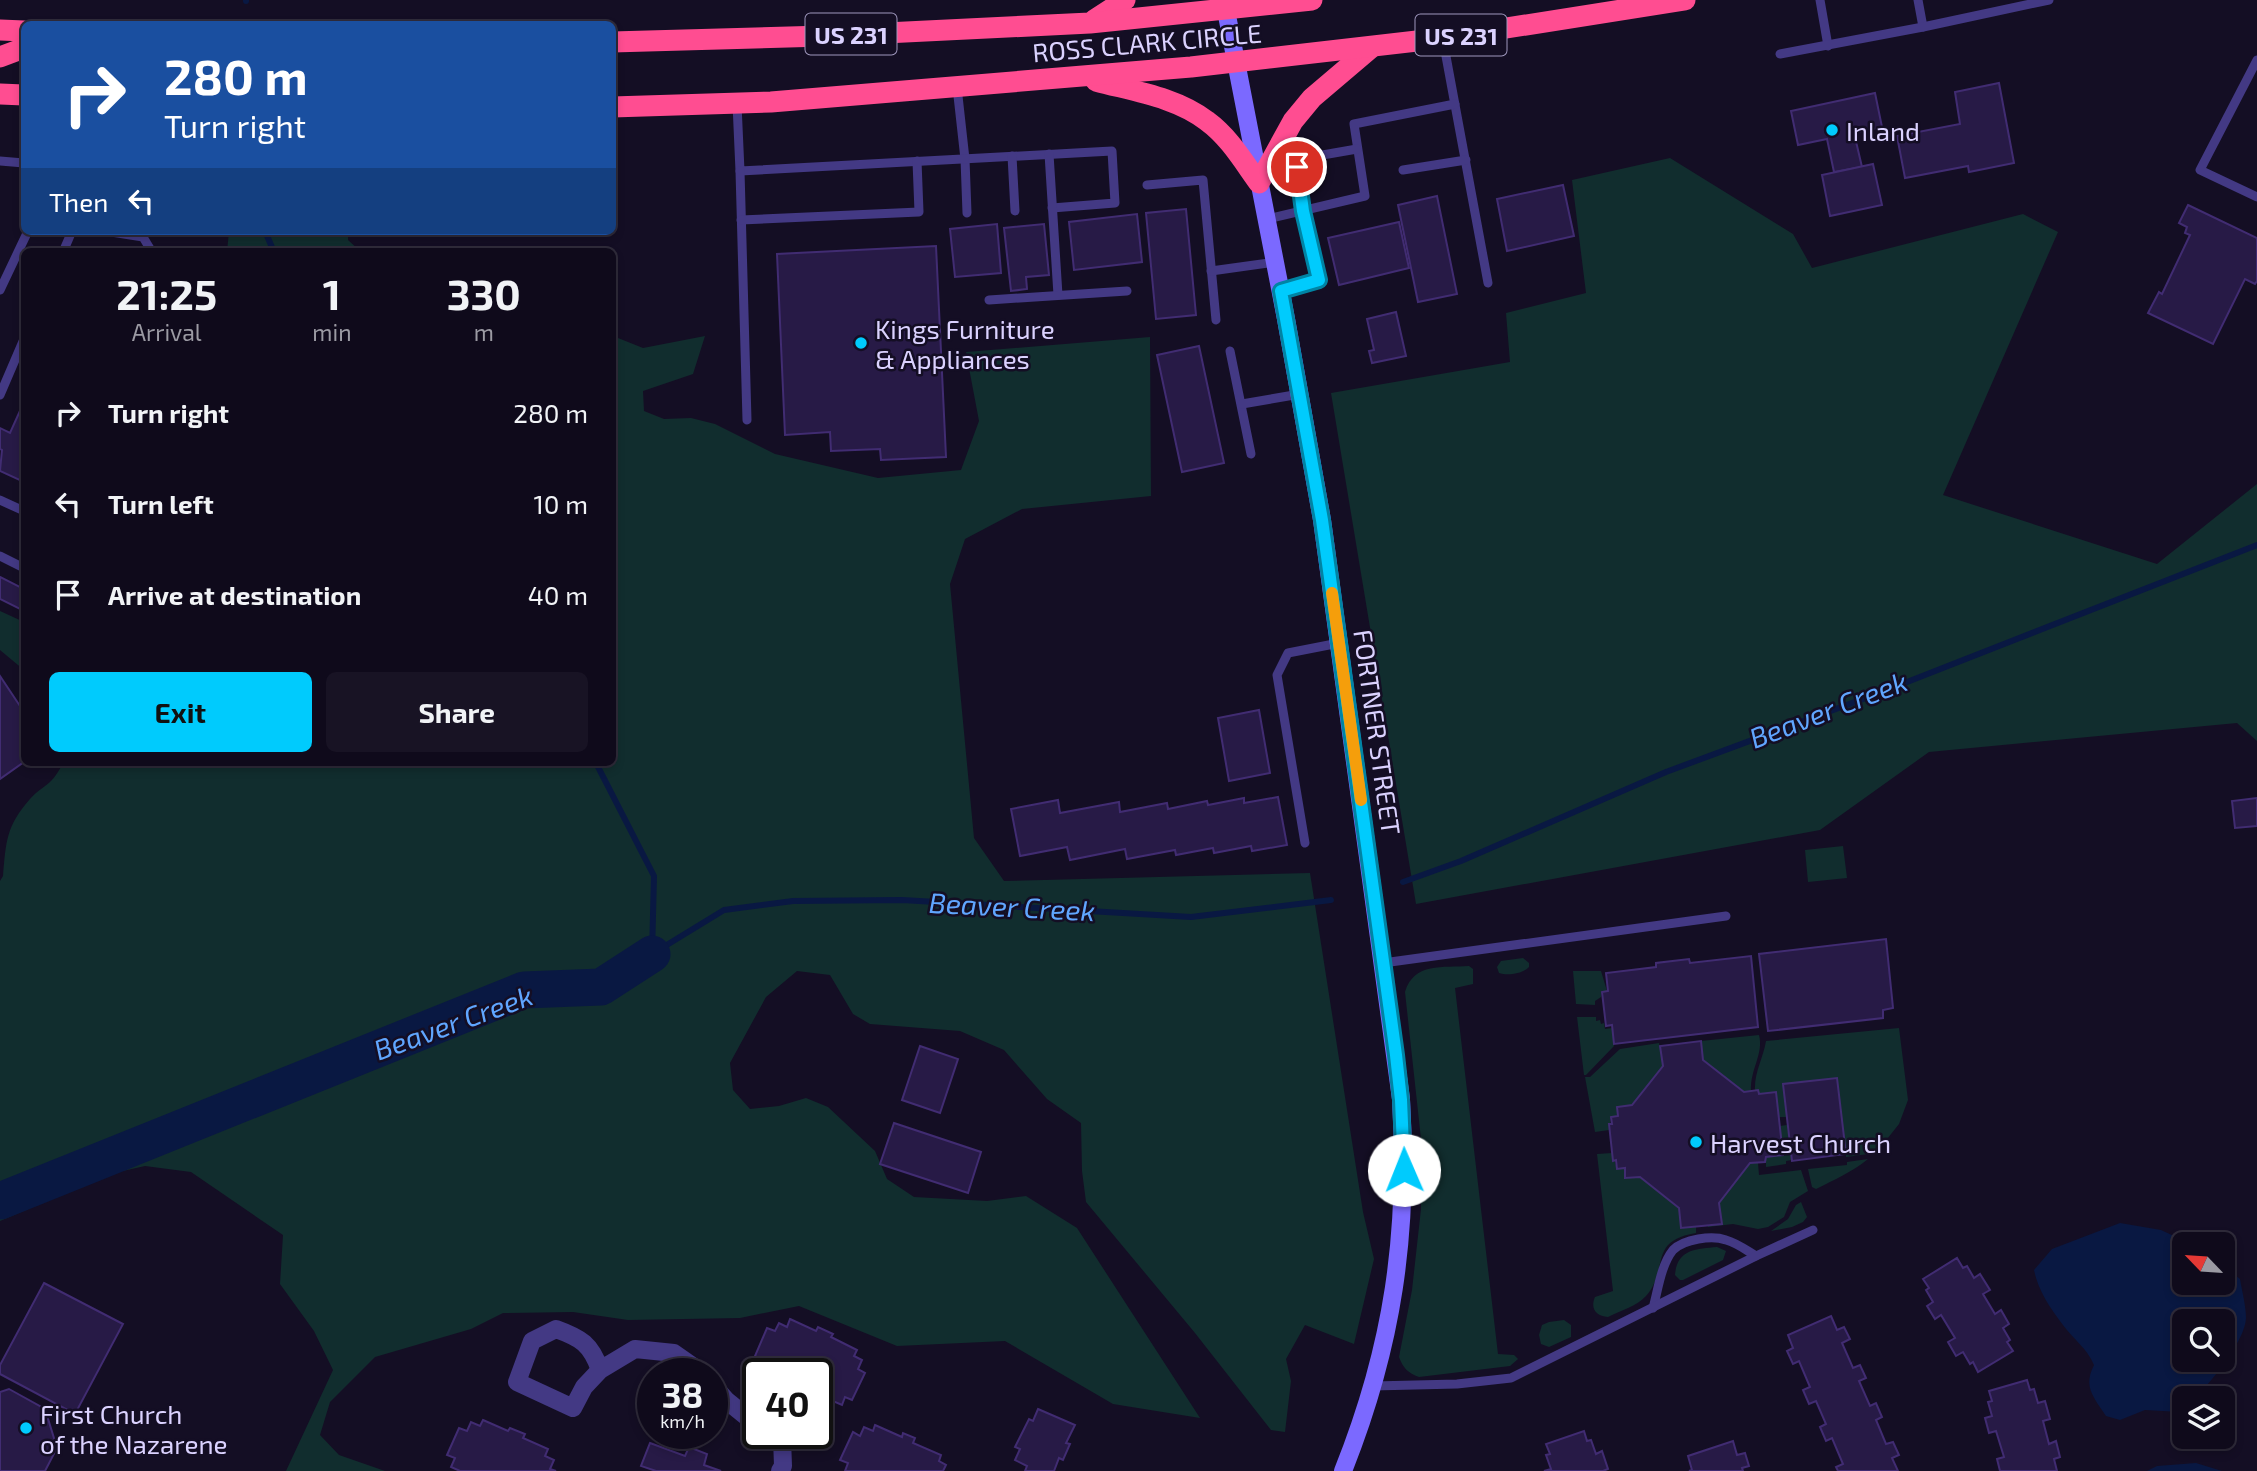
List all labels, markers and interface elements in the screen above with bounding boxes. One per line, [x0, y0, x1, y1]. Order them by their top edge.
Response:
road number: US 231 [806, 13, 896, 54]
road number: US 231 [1416, 15, 1506, 56]
street label: ROSS CLARK CIRCLE [1031, 17, 1263, 67]
text: 280 m [164, 46, 308, 105]
icon: right [49, 49, 140, 140]
text: Turn right [164, 106, 306, 144]
place label: Inland [1846, 115, 1920, 146]
marker: Inland [1824, 122, 1840, 138]
pin [1267, 137, 1327, 197]
icon: arrive [1278, 148, 1316, 186]
icon: left [122, 182, 160, 220]
text: Then [49, 186, 108, 217]
text: 21:25 [116, 268, 217, 318]
text: 1 [323, 268, 341, 318]
text: 330 [447, 268, 521, 318]
place label: Kings Furniture & Appliances [875, 313, 1055, 374]
text: Arrival [132, 318, 202, 346]
text: min [312, 318, 352, 346]
text: m [474, 318, 494, 346]
marker: Kings Furniture & Appliances [853, 335, 869, 351]
icon: right [49, 394, 87, 432]
text: Turn right [108, 397, 229, 428]
text: 280 m [513, 397, 588, 428]
icon: left [49, 485, 87, 523]
text: Turn left [108, 488, 214, 519]
text: 10 m [533, 488, 588, 519]
icon: arrive [49, 576, 87, 614]
text: Arrive at destination [108, 579, 361, 610]
text: 40 m [528, 579, 588, 610]
street label: FORTNER STREET [1348, 627, 1408, 837]
water label: Beaver Creek [1744, 663, 1912, 755]
button: Exit [49, 672, 312, 752]
button: Share [326, 672, 588, 752]
water label: Beaver Creek [928, 885, 1096, 927]
water label: Beaver Creek [369, 978, 537, 1066]
place label: Harvest Church [1710, 1127, 1891, 1158]
position arrow [1367, 1133, 1441, 1207]
marker: Harvest Church [1688, 1134, 1704, 1150]
north arrow [2172, 1232, 2235, 1295]
map controls [2172, 1232, 2235, 1449]
button: search [2172, 1309, 2235, 1372]
speed limit sign: 40 [742, 1358, 833, 1449]
text: 38 [662, 1373, 703, 1415]
button: layers [2172, 1386, 2235, 1449]
place label: First Church of the Nazarene [40, 1398, 228, 1459]
text: km/h [660, 1410, 705, 1432]
marker: First Church of the Nazarene [18, 1420, 34, 1436]

